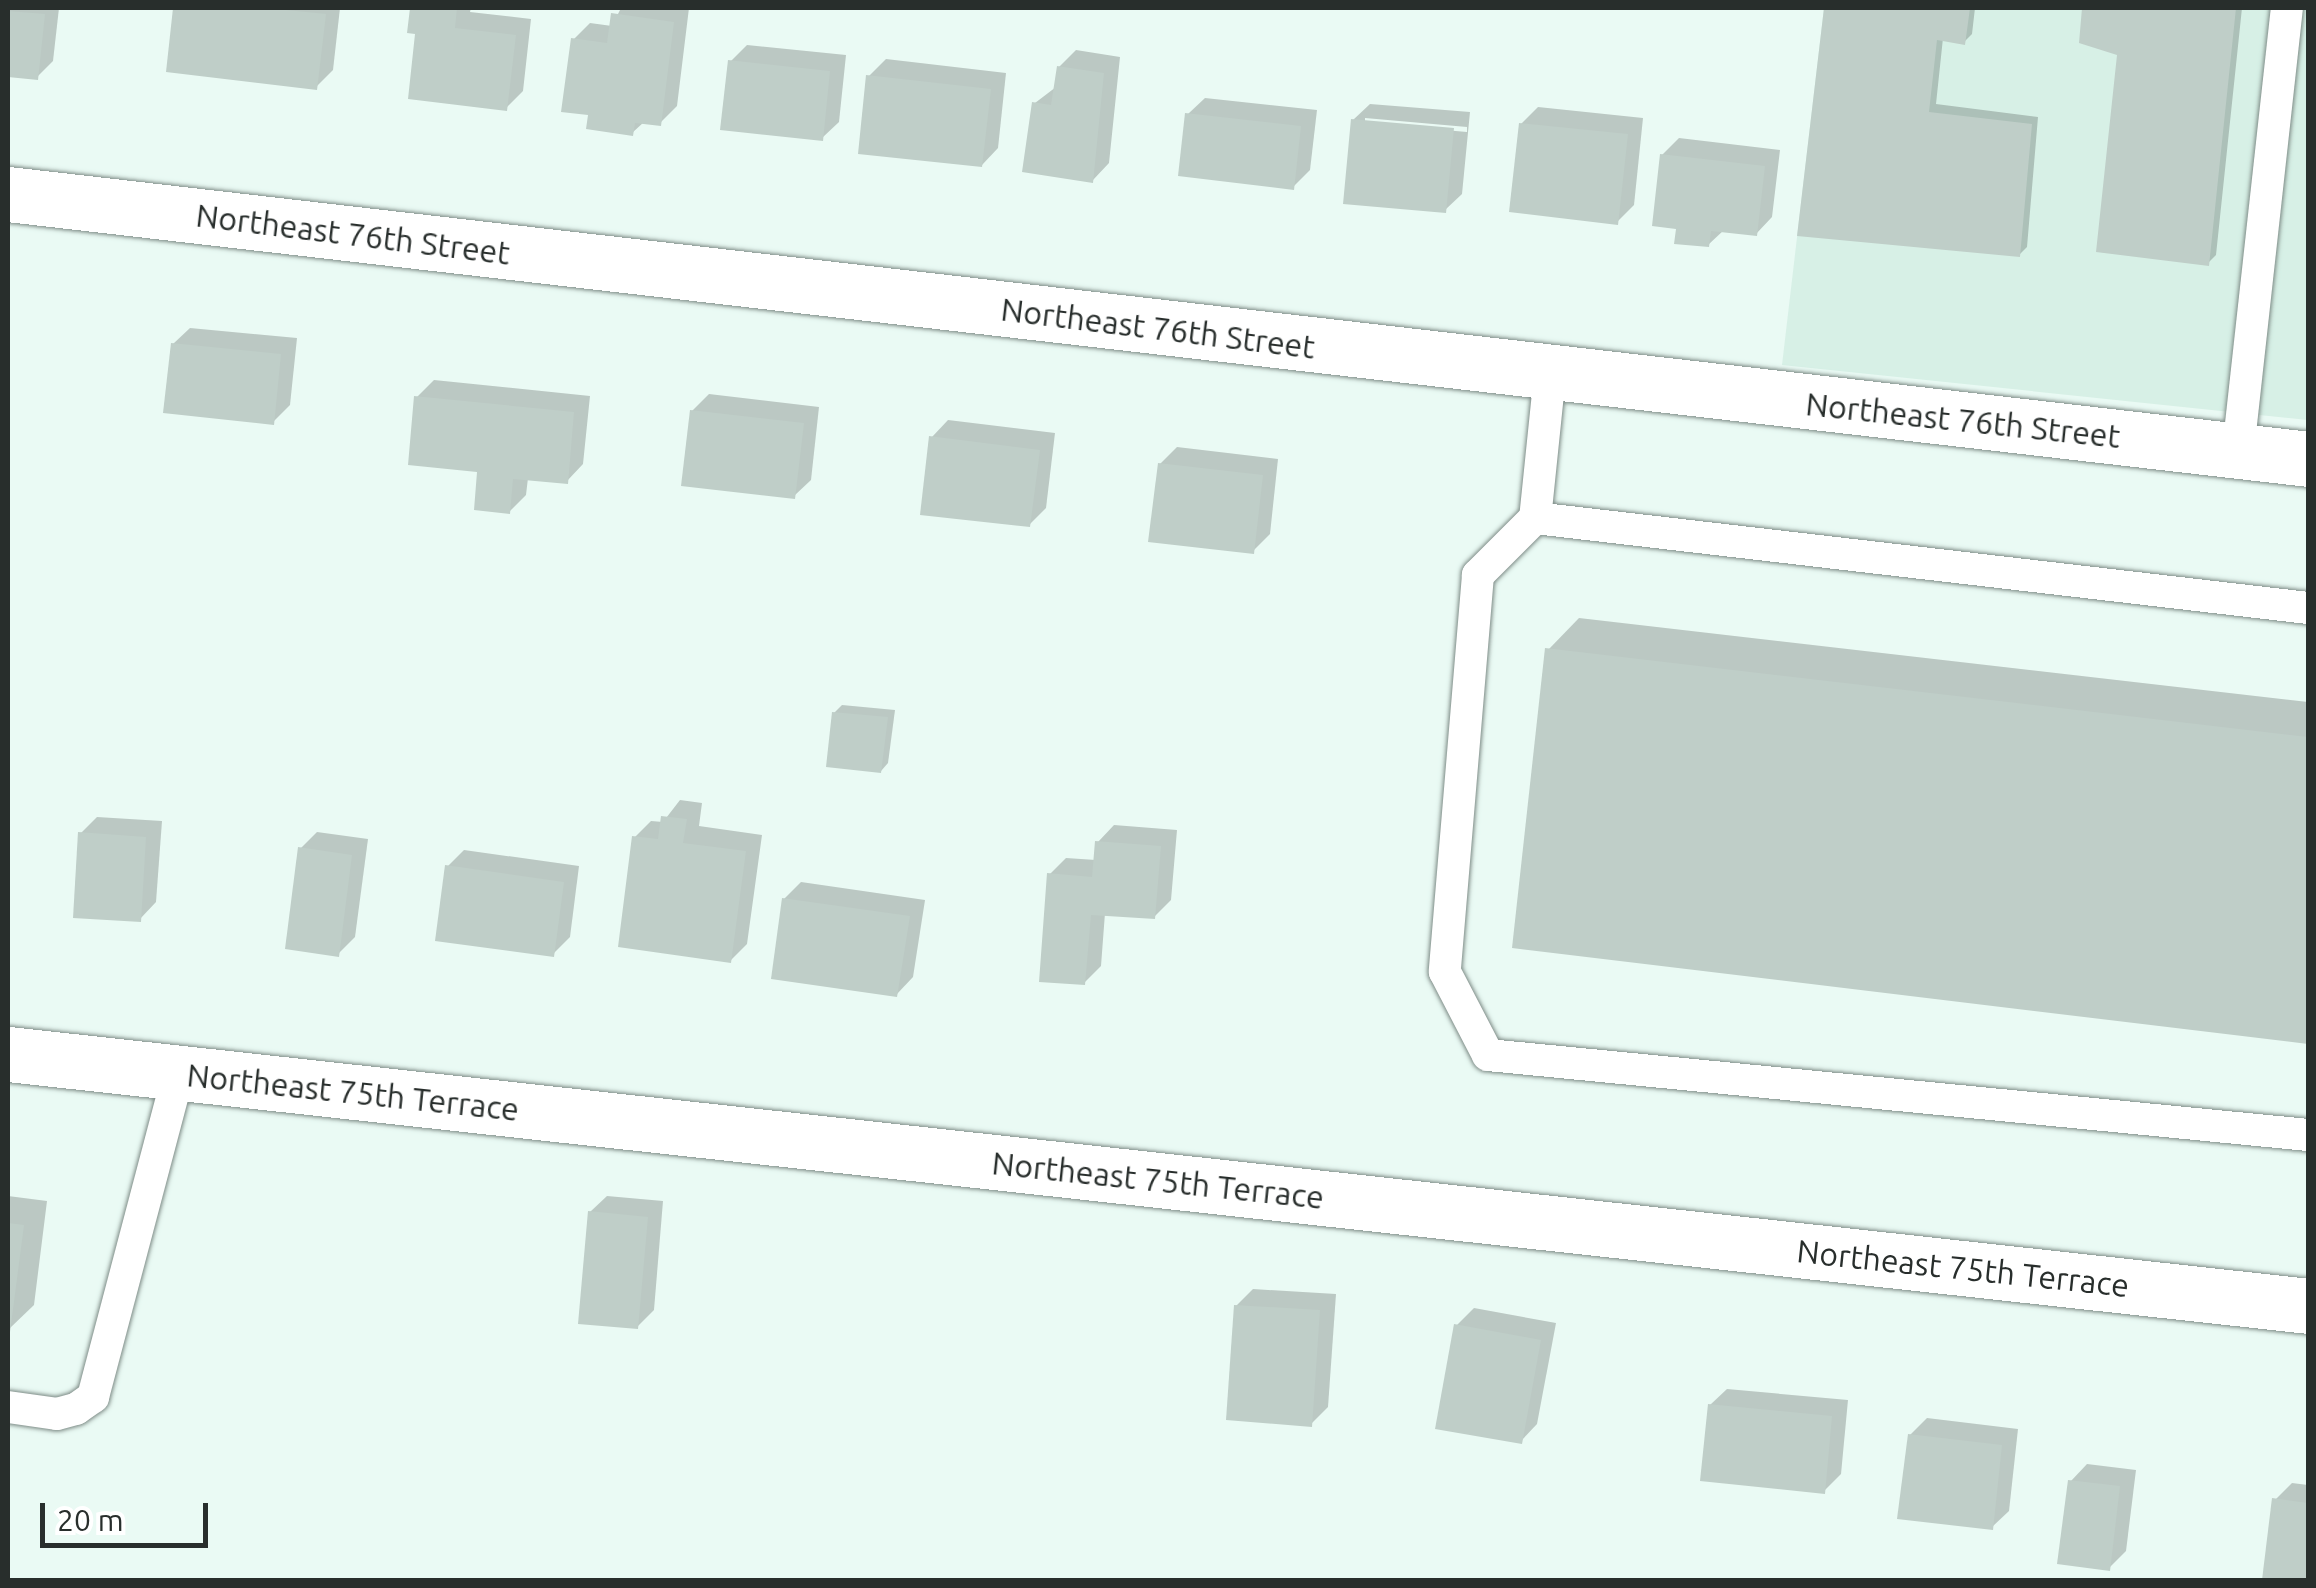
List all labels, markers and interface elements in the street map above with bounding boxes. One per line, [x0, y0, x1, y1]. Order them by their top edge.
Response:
street label: Northeast 76th Street [194, 196, 512, 272]
street label: Northeast 76th Street [999, 290, 1317, 366]
street label: Northeast 76th Street [1804, 384, 2122, 456]
street label: Northeast 75th Terrace [185, 1055, 521, 1129]
street label: Northeast 75th Terrace [990, 1143, 1326, 1217]
street label: Northeast 75th Terrace [1795, 1231, 2131, 1305]
scale bar [45, 1483, 212, 1545]
text: 20 m [57, 1503, 124, 1537]

